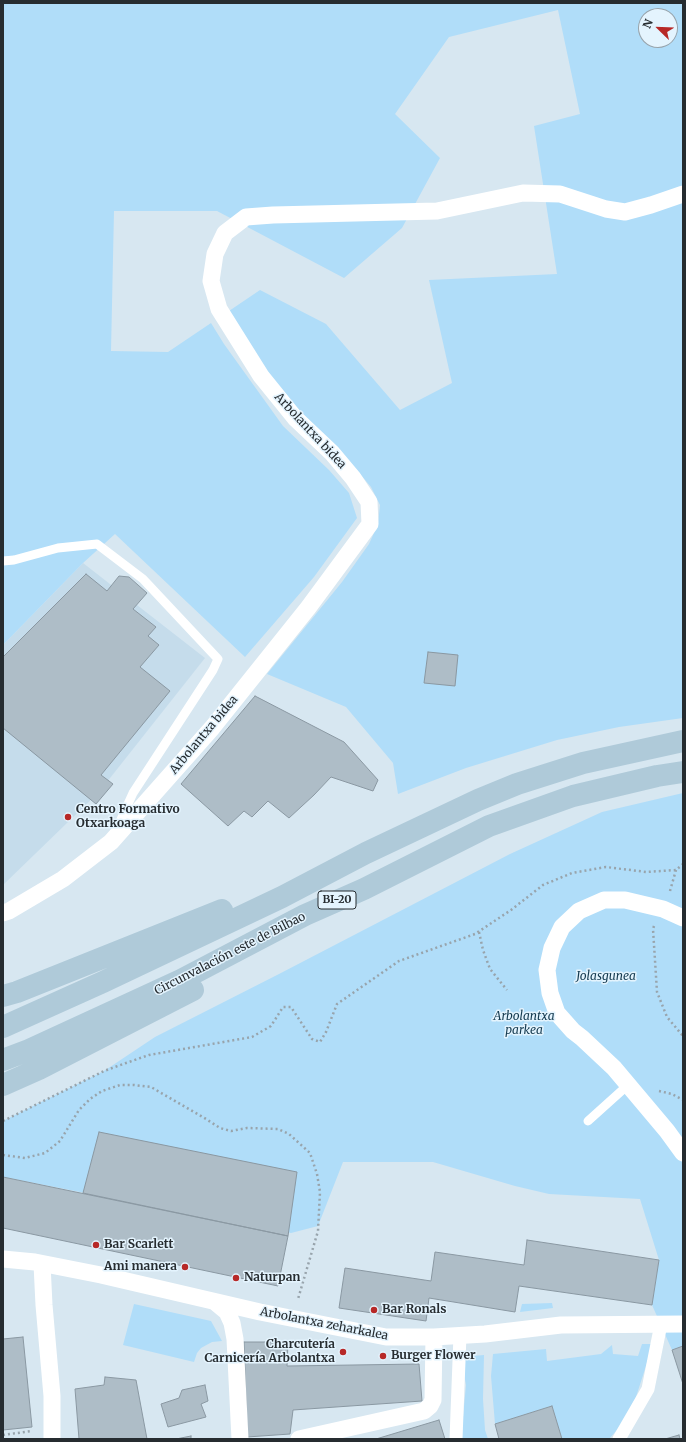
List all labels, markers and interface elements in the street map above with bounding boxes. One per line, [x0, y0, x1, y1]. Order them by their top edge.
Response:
north arrow [638, 8, 678, 48]
text: N [640, 17, 656, 30]
street label: Arbolantxa bidea [271, 390, 349, 472]
street label: Arbolantxa bidea [167, 693, 241, 777]
place label: Centro Formativo Otxarkoaga [76, 803, 180, 831]
marker: Centro Formativo Otxarkoaga [63, 812, 73, 822]
road number: BI-20 [318, 891, 356, 909]
street label: Circunvalación este de Bilbao [152, 910, 308, 998]
park label: Jolasgunea [576, 970, 636, 984]
park label: Arbolantxa parkea [493, 1010, 555, 1038]
place label: Bar Scarlett [104, 1238, 173, 1252]
marker: Bar Scarlett [91, 1240, 101, 1250]
place label: Ami manera [104, 1260, 177, 1274]
marker: Ami manera [180, 1262, 190, 1272]
place label: Naturpan [244, 1271, 300, 1285]
marker: Naturpan [231, 1273, 241, 1283]
place label: Bar Ronals [382, 1303, 446, 1317]
street label: Arbolantxa zeharkalea [259, 1305, 389, 1343]
marker: Bar Ronals [369, 1305, 379, 1315]
place label: Charcutería Carnicería Arbolantxa [204, 1338, 335, 1366]
marker: Charcutería Carnicería Arbolantxa [338, 1347, 348, 1357]
place label: Burger Flower [391, 1349, 475, 1363]
marker: Burger Flower [378, 1351, 388, 1361]

